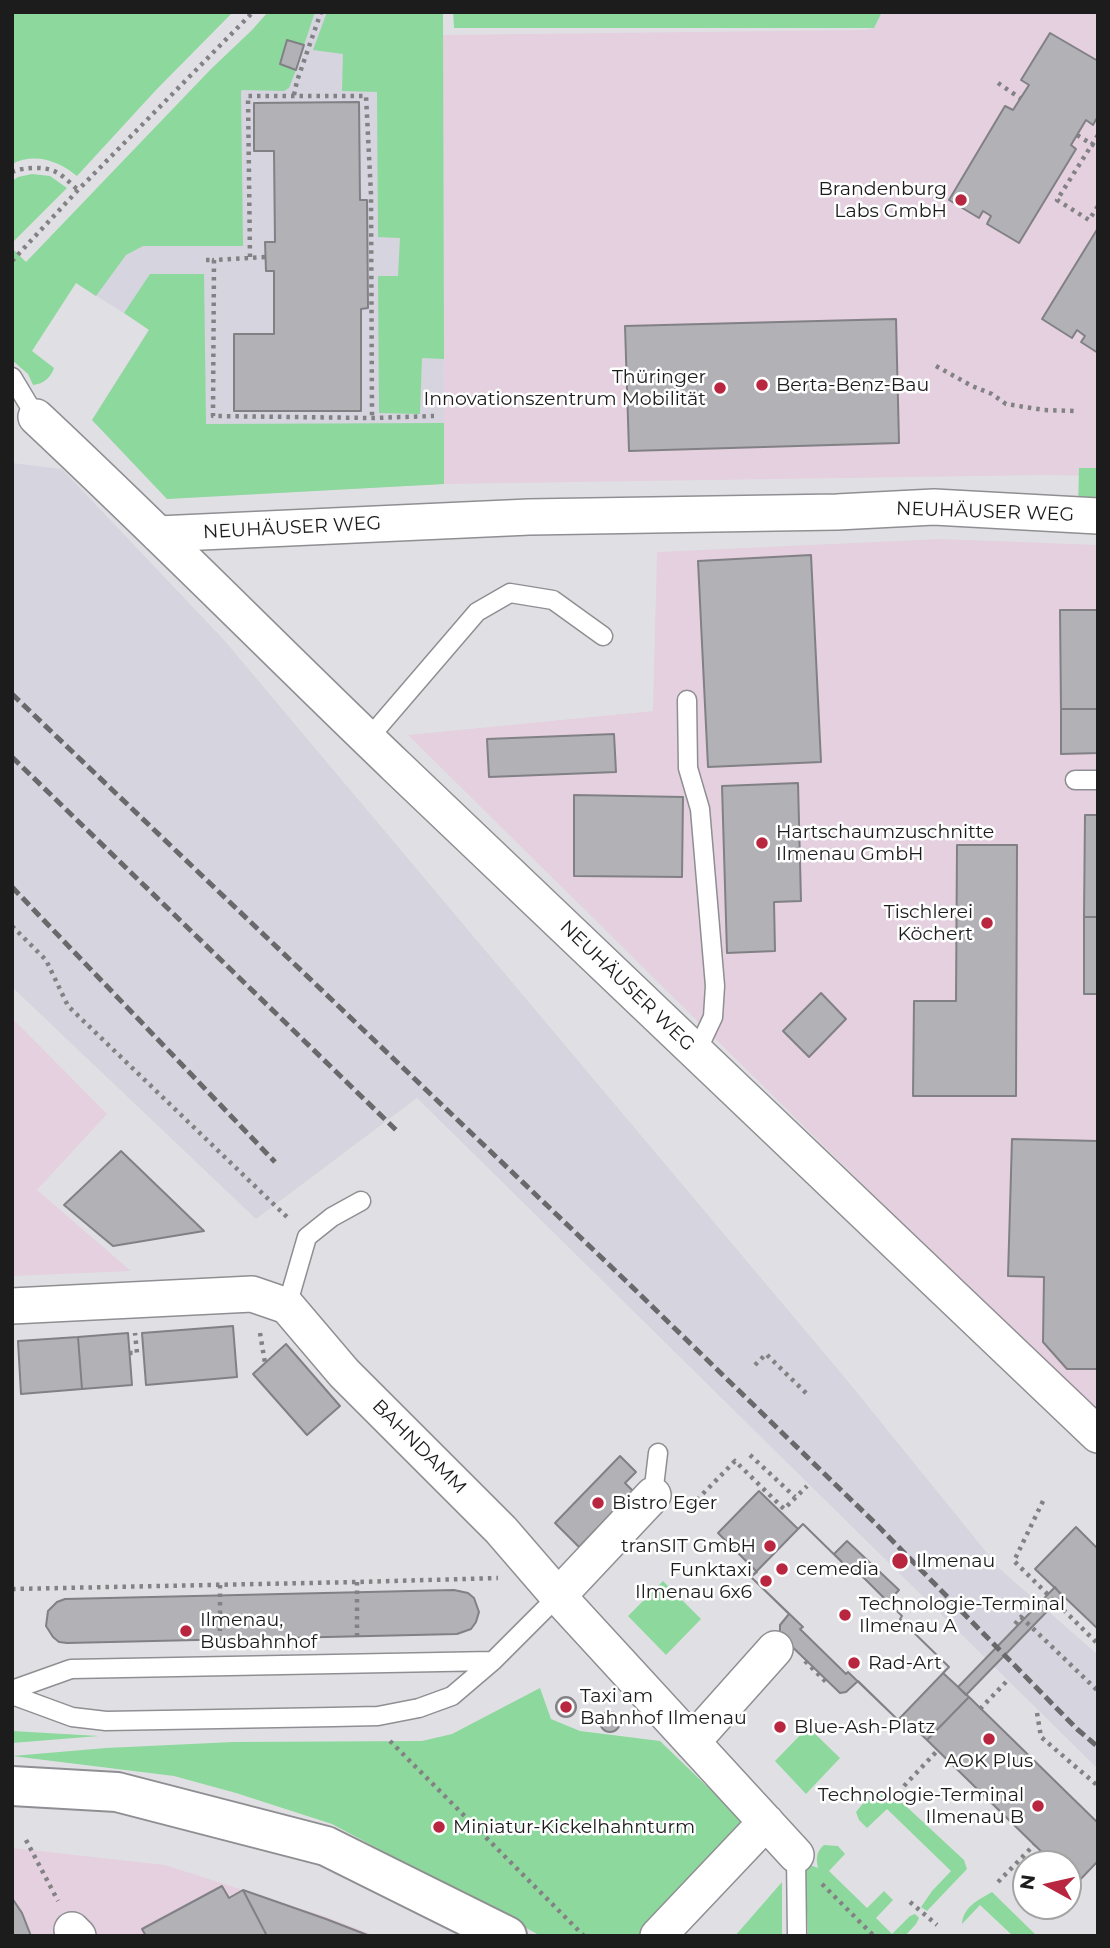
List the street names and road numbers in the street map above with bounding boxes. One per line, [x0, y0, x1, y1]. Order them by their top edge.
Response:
street label: NEUHÄUSER WEG [895, 497, 1075, 527]
street label: NEUHÄUSER WEG [202, 512, 382, 544]
street label: NEUHÄUSER WEG [555, 916, 699, 1056]
street label: BAHNDAMM [367, 1395, 471, 1499]

